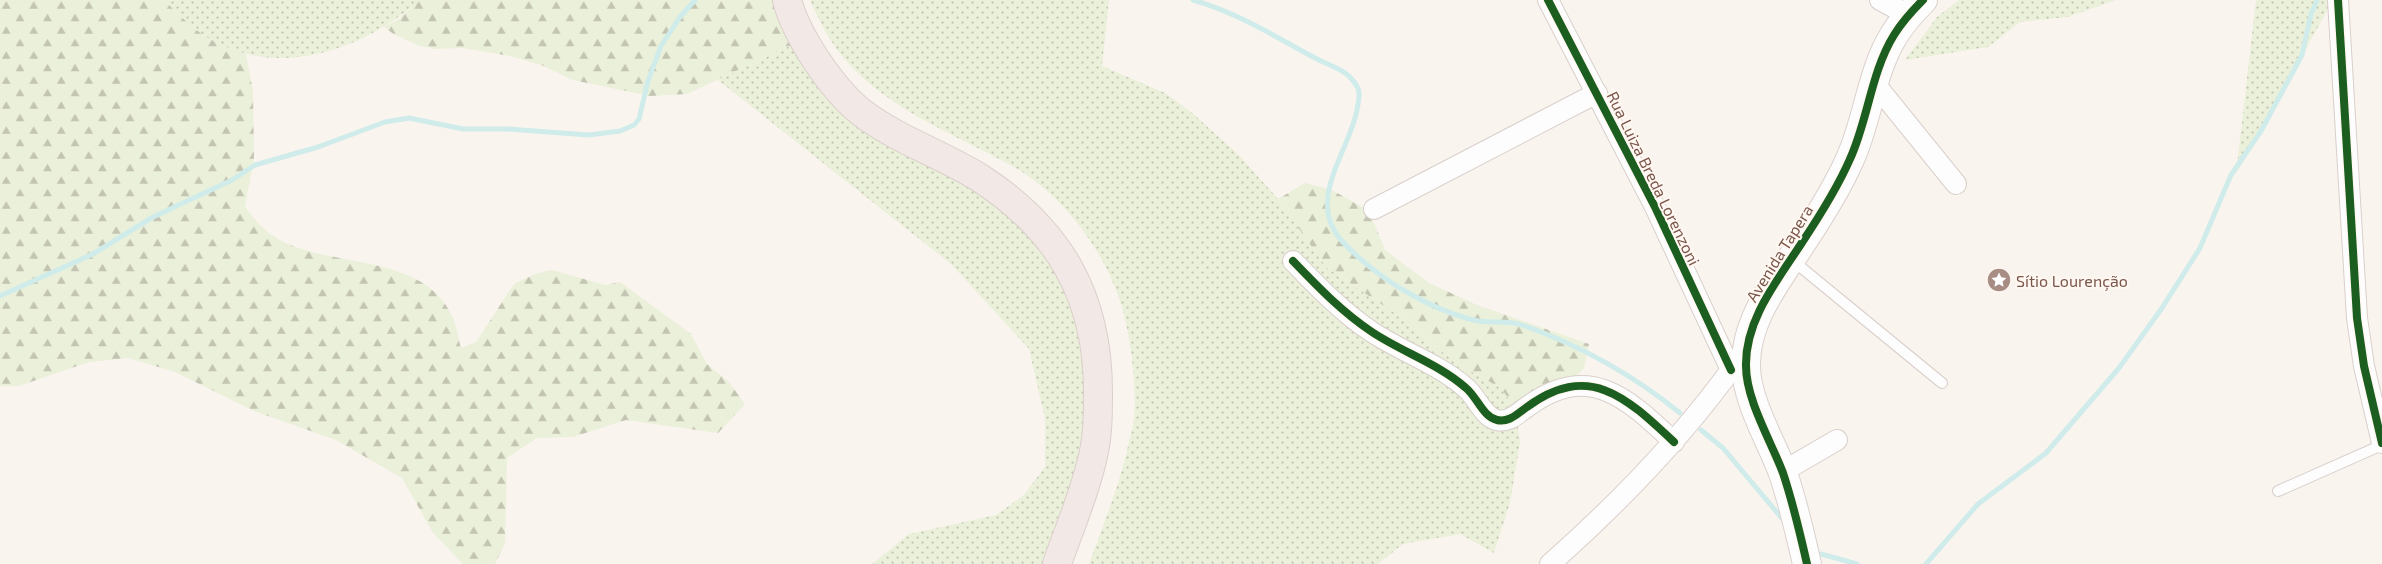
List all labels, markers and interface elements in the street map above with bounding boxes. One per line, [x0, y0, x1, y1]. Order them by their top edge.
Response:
street label: Rua Luiza Breda Lorenzoni [1604, 88, 1704, 268]
street label: Avenida Tapera [1742, 201, 1816, 305]
place icon: Sítio Lourenção [1986, 267, 2012, 293]
place label: Sítio Lourenção [2016, 271, 2128, 291]

